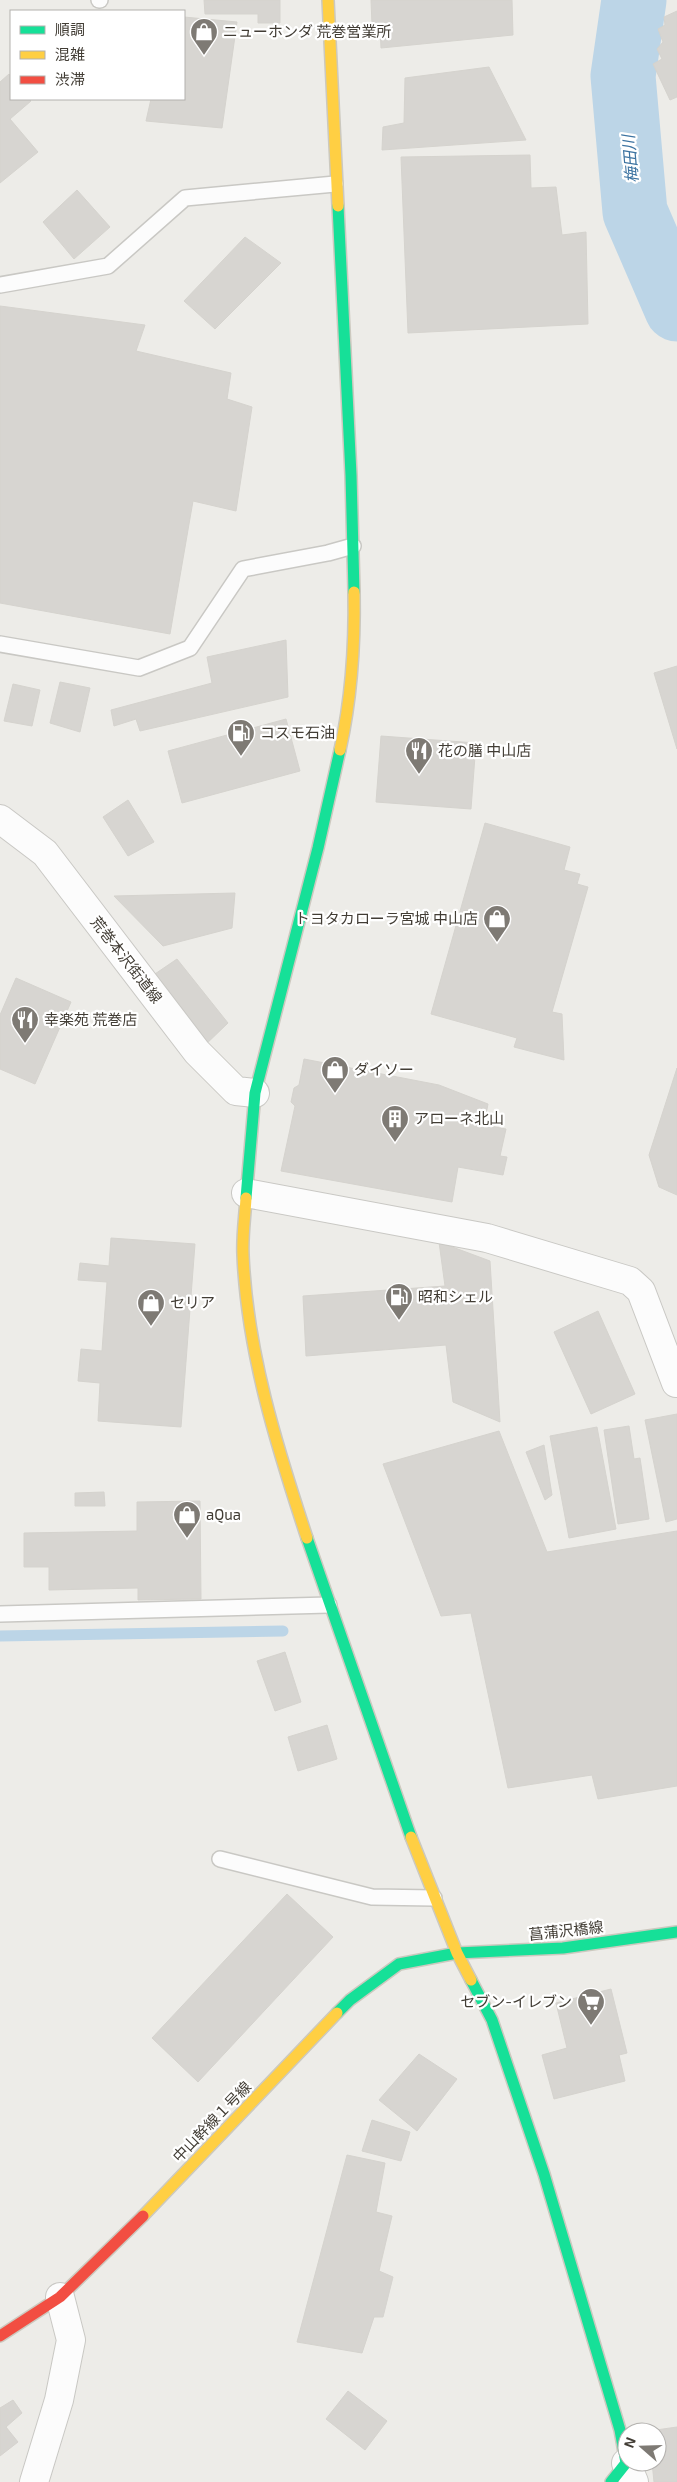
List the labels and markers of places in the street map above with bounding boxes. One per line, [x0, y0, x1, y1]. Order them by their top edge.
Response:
shop icon: ニューホンダ 荒巻営業所 [189, 17, 219, 56]
place label: ニューホンダ 荒巻営業所 [223, 22, 391, 40]
fuel station icon: コスモ石油 [226, 718, 256, 757]
place label: コスモ石油 [260, 723, 335, 741]
restaurant icon: 花の膳 中山店 [404, 736, 434, 775]
place label: 花の膳 中山店 [438, 741, 531, 759]
shop icon: トヨタカローラ宮城 中山店 [482, 904, 512, 943]
place label: トヨタカローラ宮城 中山店 [295, 909, 478, 927]
restaurant icon: 幸楽苑 荒巻店 [10, 1005, 40, 1044]
place label: 幸楽苑 荒巻店 [44, 1010, 137, 1028]
shop icon: ダイソー [320, 1055, 350, 1094]
place label: ダイソー [354, 1060, 414, 1078]
building icon: アローネ北山 [380, 1104, 410, 1143]
place label: アローネ北山 [414, 1109, 504, 1127]
fuel station icon: 昭和シェル [384, 1282, 414, 1321]
place label: 昭和シェル [418, 1287, 493, 1305]
shop icon: セリア [136, 1288, 166, 1327]
place label: セリア [170, 1293, 215, 1311]
shop icon: aQua [172, 1500, 202, 1539]
place label: aQua [206, 1505, 241, 1524]
supermarket icon: セブン-イレブン [576, 1987, 606, 2026]
place label: セブン-イレブン [460, 1992, 572, 2010]

